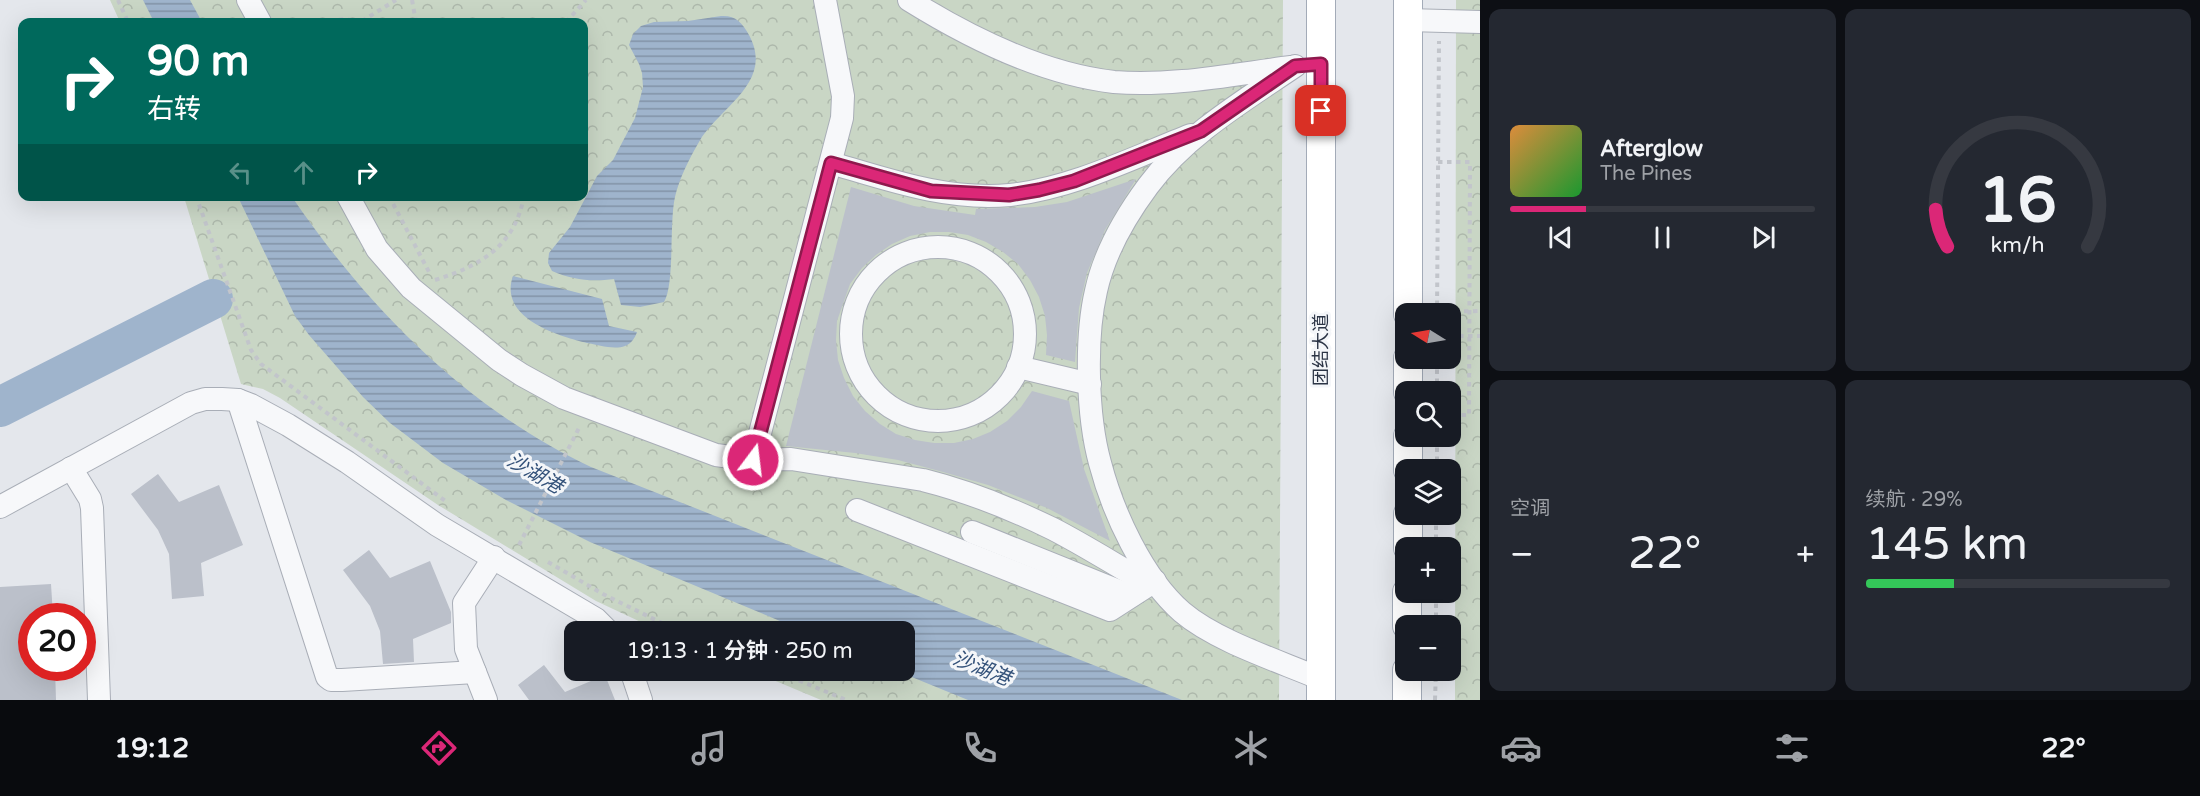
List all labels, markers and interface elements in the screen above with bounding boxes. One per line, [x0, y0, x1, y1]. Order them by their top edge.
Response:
text: 90 m [147, 36, 249, 87]
icon: right [48, 42, 126, 120]
pin [1295, 85, 1346, 136]
text: 右转 [147, 93, 201, 126]
icon: arrive [1304, 94, 1337, 127]
text: Afterglow [1600, 136, 1703, 162]
icon: left [224, 156, 257, 189]
icon: ahead [287, 156, 320, 189]
icon: right [350, 156, 383, 189]
text: The Pines [1600, 162, 1692, 186]
text: 16 [1979, 164, 2057, 239]
icon: previous [1544, 221, 1577, 254]
icon: pause [1646, 221, 1679, 254]
icon: next [1747, 221, 1780, 254]
text: km/h [1991, 232, 2045, 258]
north arrow [1395, 303, 1461, 369]
map controls [1395, 303, 1461, 681]
street label: 团结大道 [1310, 314, 1332, 386]
button: search [1395, 381, 1461, 447]
position arrow [721, 428, 785, 492]
water label: 沙湖港 [503, 448, 569, 501]
button: layers [1395, 459, 1461, 525]
text: 续航 · 29% [1866, 488, 1963, 512]
text: 空调 [1510, 497, 1550, 521]
text: 145 km [1866, 518, 2028, 572]
text: 22° [1628, 527, 1701, 581]
text: − [1510, 535, 1534, 574]
text: + [1796, 535, 1814, 574]
button: + [1395, 537, 1461, 603]
speed limit sign: 20 [18, 603, 96, 681]
button: − [1395, 615, 1461, 681]
text: 19:13 · 1 分钟 · 250 m [626, 638, 853, 664]
water label: 沙湖港 [949, 647, 1017, 692]
icon: directions [418, 727, 460, 769]
icon: music [688, 727, 730, 769]
icon: phone [959, 727, 1001, 769]
icon: climate [1230, 727, 1272, 769]
icon: car [1500, 727, 1542, 769]
icon: filters [1771, 727, 1813, 769]
text: 19:12 [114, 732, 189, 765]
text: 22° [2042, 732, 2086, 765]

